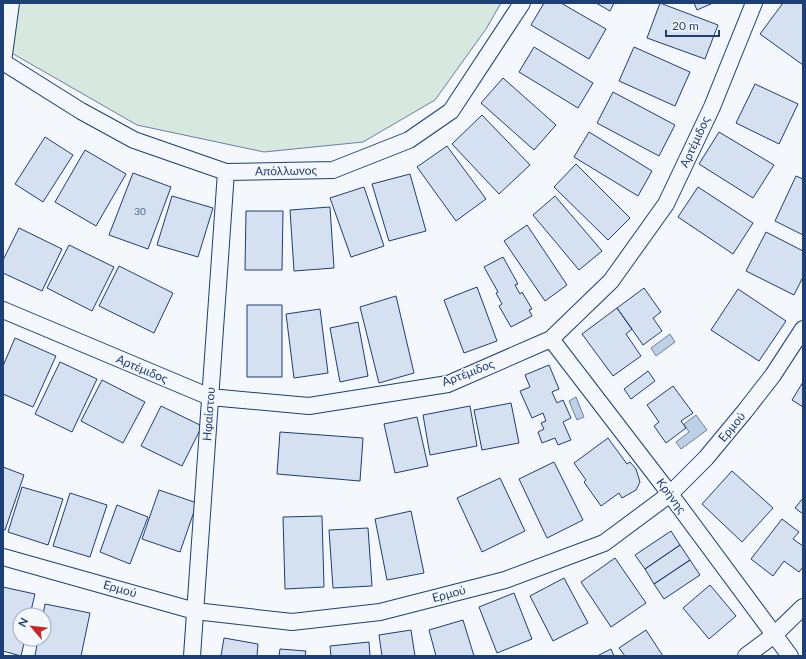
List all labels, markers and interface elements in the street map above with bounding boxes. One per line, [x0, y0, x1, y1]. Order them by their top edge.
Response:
scale bar [666, 12, 719, 38]
text: 20 m [672, 18, 699, 33]
street label: Αρτέμιδος [676, 113, 713, 170]
street label: Απόλλωνος [255, 162, 318, 179]
house number: 30 [134, 205, 146, 217]
street label: Αρτέμιδος [114, 351, 171, 386]
street label: Αρτέμιδος [439, 356, 497, 389]
street label: Ηφαίστου [199, 386, 218, 441]
street label: Ερμού [715, 409, 748, 445]
street label: Κρήνης [653, 475, 690, 517]
street label: Ερμού [102, 577, 139, 600]
street label: Ερμού [430, 582, 467, 605]
north arrow [12, 607, 52, 647]
text: N [15, 615, 30, 629]

